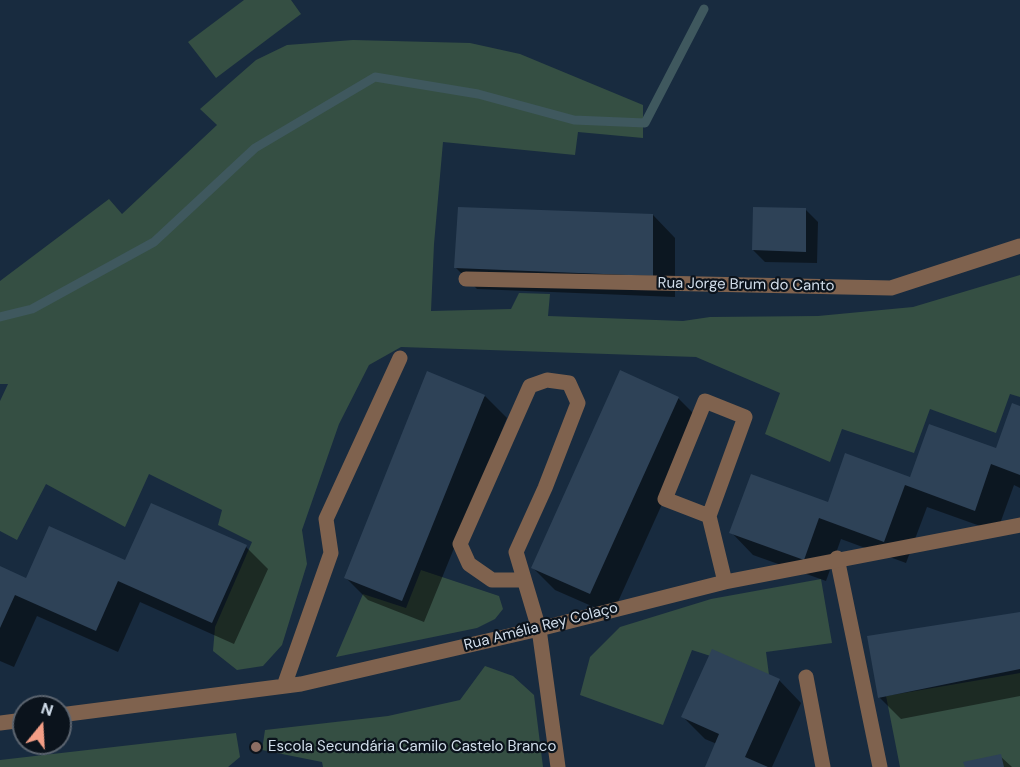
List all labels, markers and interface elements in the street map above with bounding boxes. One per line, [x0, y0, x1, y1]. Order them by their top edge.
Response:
street label: Rua Jorge Brum do Canto [657, 274, 835, 296]
street label: Rua Amélia Rey Colaço [462, 599, 620, 655]
north arrow [12, 695, 72, 755]
text: N [38, 698, 56, 721]
place label: Escola Secundária Camilo Castelo Branco [268, 738, 556, 756]
marker: Escola Secundária Camilo Castelo Branco [249, 740, 263, 754]

